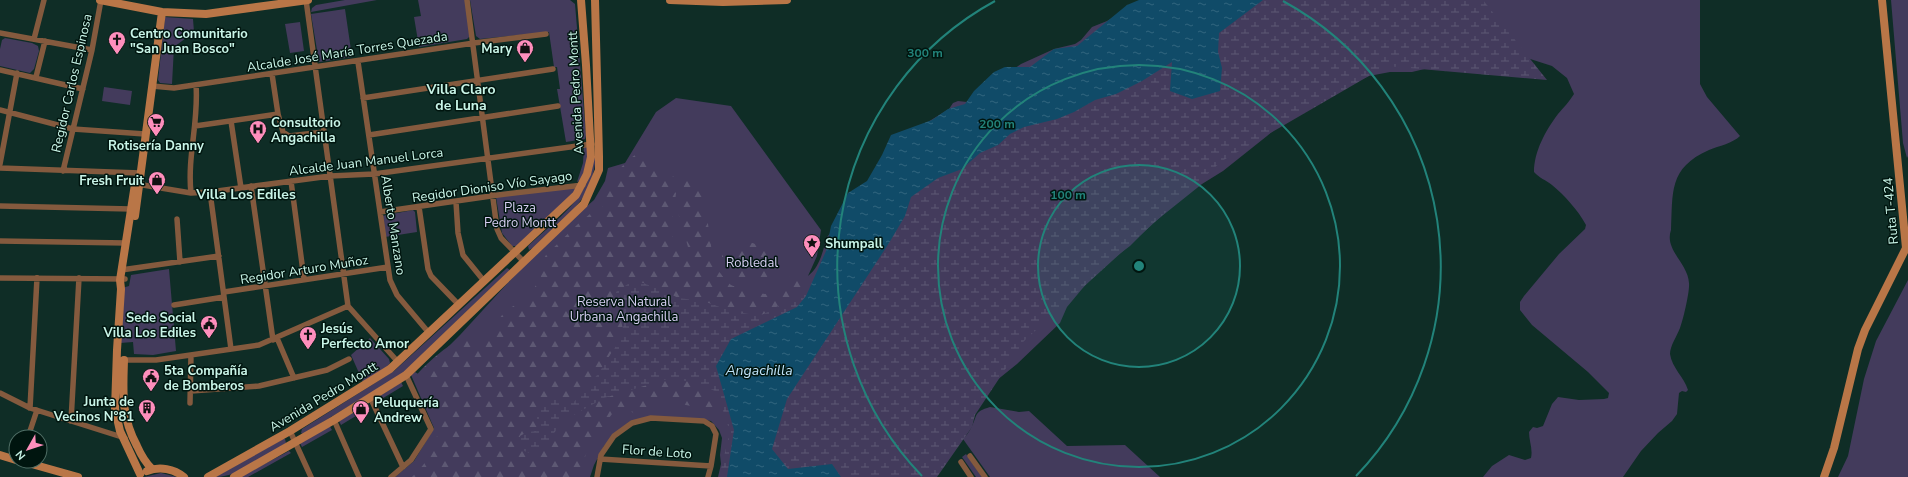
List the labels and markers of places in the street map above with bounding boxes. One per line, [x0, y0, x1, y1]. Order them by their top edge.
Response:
place label: Centro Comunitario "San Juan Bosco" [130, 25, 248, 58]
church icon: Centro Comunitario "San Juan Bosco" [107, 30, 127, 55]
shop icon: Mary [515, 38, 535, 63]
place label: Mary [481, 40, 512, 58]
supermarket icon: Rotisería Danny [146, 112, 166, 137]
place label: Consultorio Angachilla [271, 114, 341, 147]
hospital icon: Consultorio Angachilla [248, 119, 268, 144]
place label: Rotisería Danny [108, 137, 204, 155]
shop icon: Fresh Fruit [147, 170, 167, 195]
place label: Fresh Fruit [79, 172, 145, 190]
place icon: Shumpall [802, 233, 822, 258]
place label: Shumpall [825, 235, 884, 253]
centre of rings [1132, 259, 1146, 273]
place label: Sede Social Villa Los Ediles [103, 309, 197, 342]
public building icon: Sede Social Villa Los Ediles [199, 314, 219, 339]
place label: Jesús Perfecto Amor [320, 320, 410, 353]
church icon: Jesús Perfecto Amor [298, 325, 318, 350]
place label: 5ta Compañía de Bomberos [164, 362, 248, 395]
public building icon: 5ta Compañía de Bomberos [141, 367, 161, 392]
place label: Junta de Vecinos N°81 [53, 393, 134, 426]
place label: Peluquería Andrew [374, 394, 439, 427]
building icon: Junta de Vecinos N°81 [137, 398, 157, 423]
shop icon: Peluquería Andrew [351, 399, 371, 424]

